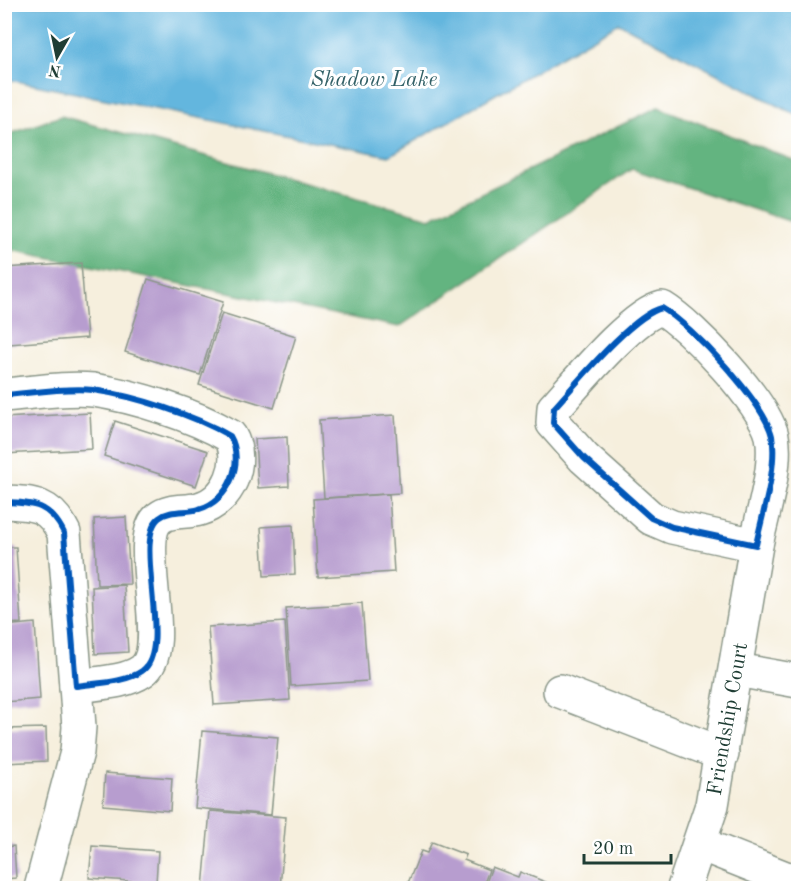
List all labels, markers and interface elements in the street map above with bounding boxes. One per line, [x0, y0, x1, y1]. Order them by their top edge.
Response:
north arrow [27, 27, 87, 87]
text: N [47, 61, 62, 79]
water label: Shadow Lake [311, 69, 438, 91]
street label: Friendship Court [705, 641, 752, 797]
scale bar [584, 827, 671, 865]
text: 20 m [593, 840, 633, 858]

